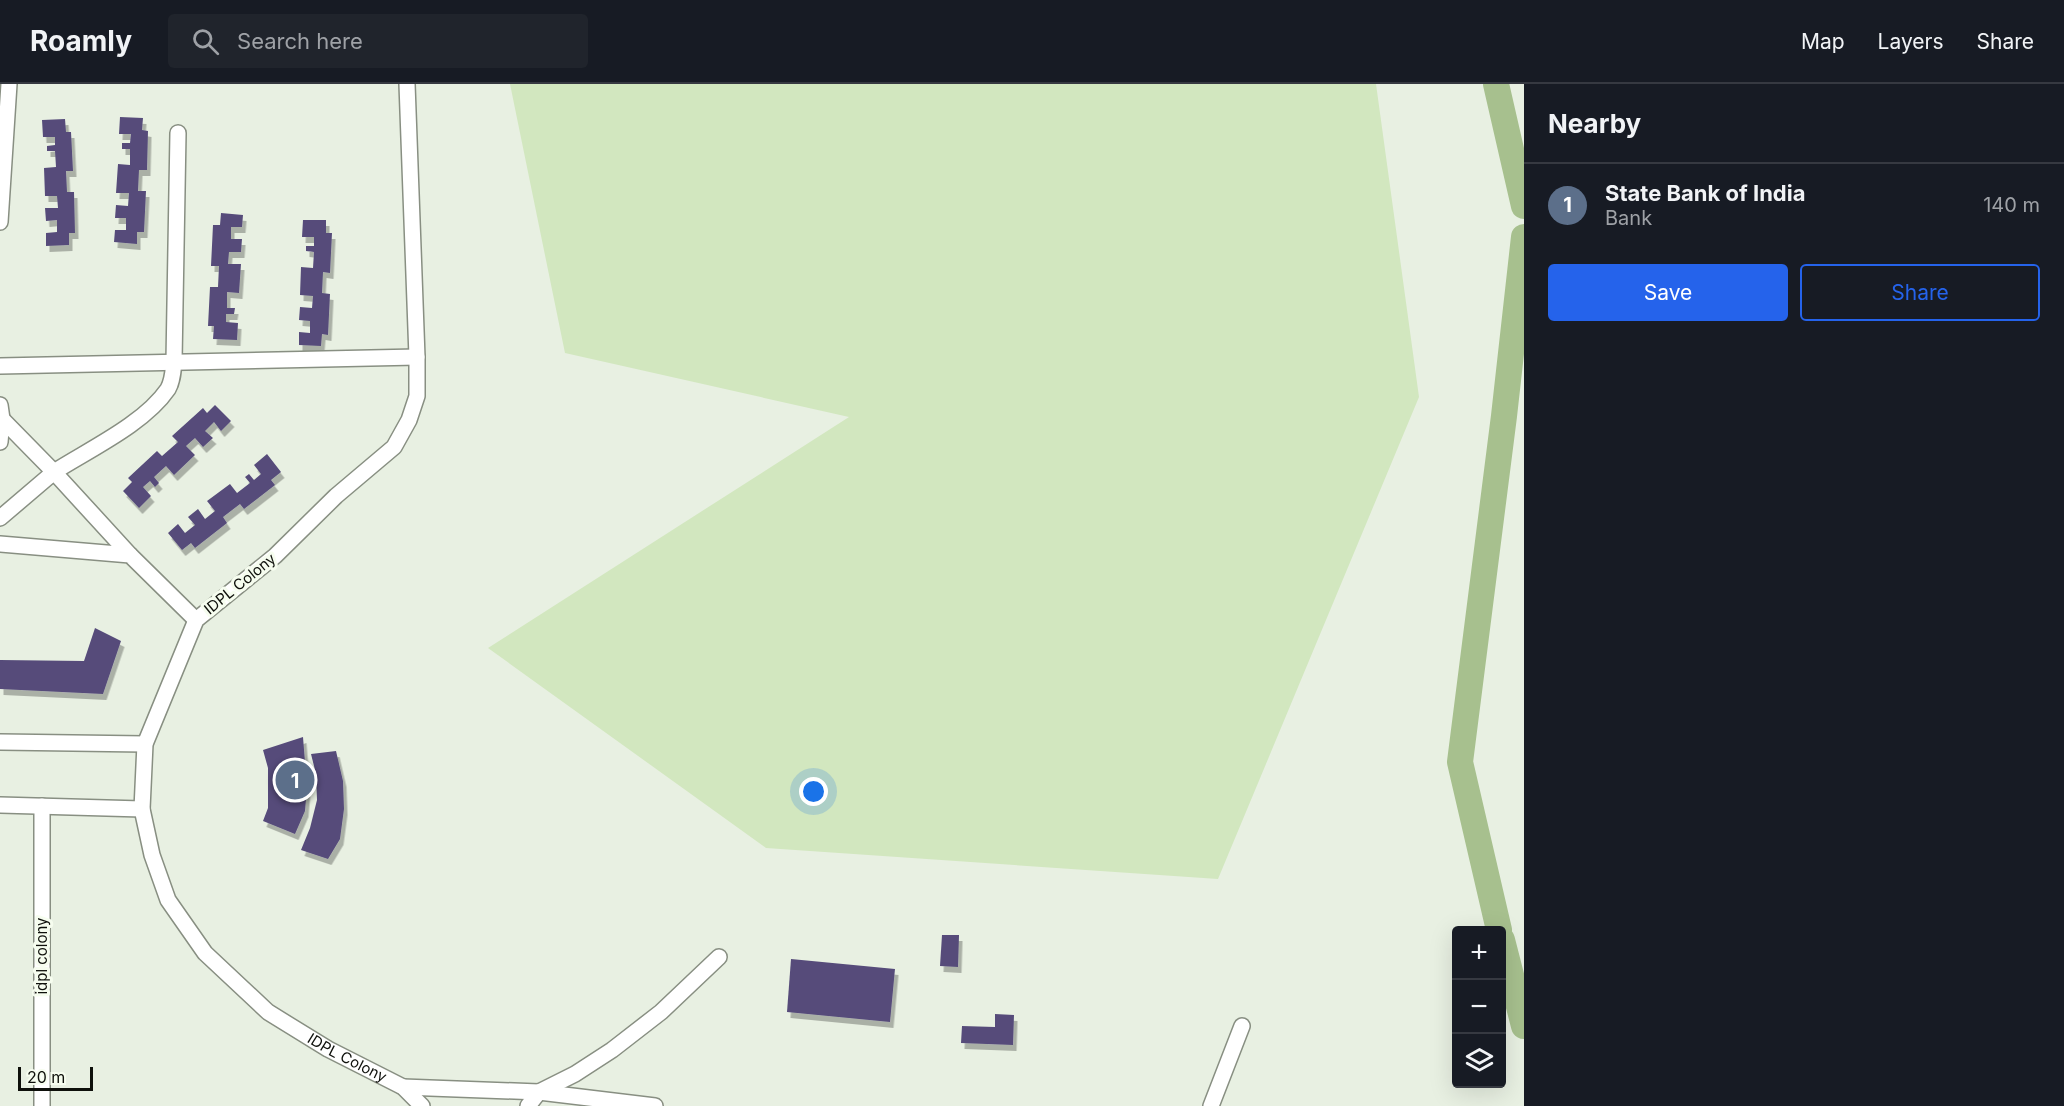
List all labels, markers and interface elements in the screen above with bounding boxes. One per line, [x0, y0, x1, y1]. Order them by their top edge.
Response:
search box [168, 14, 588, 68]
text: Roamly [30, 24, 132, 58]
icon: search [189, 25, 222, 58]
text: Search here [237, 28, 363, 54]
text: Map [1801, 29, 1845, 54]
text: Layers [1878, 29, 1944, 54]
text: Share [1977, 29, 2034, 54]
text: Nearby [1548, 108, 1641, 139]
text: State Bank of India [1605, 180, 1805, 206]
text: 1 [1563, 193, 1572, 217]
text: 140 m [1983, 193, 2040, 217]
text: Bank [1605, 206, 1652, 230]
button: Save [1548, 264, 1788, 321]
button: Share [1800, 264, 2040, 321]
street label: IDPL Colony [200, 549, 280, 618]
pin: 1 [276, 758, 314, 802]
your location [799, 777, 828, 806]
street label: idpl colony [32, 917, 51, 995]
map controls [1452, 926, 1506, 1088]
button: + [1452, 926, 1506, 980]
button: − [1452, 980, 1506, 1034]
street label: IDPL Colony [304, 1029, 391, 1086]
button: layers [1452, 1034, 1506, 1088]
scale bar [18, 1064, 93, 1092]
text: 20 m [27, 1067, 65, 1087]

